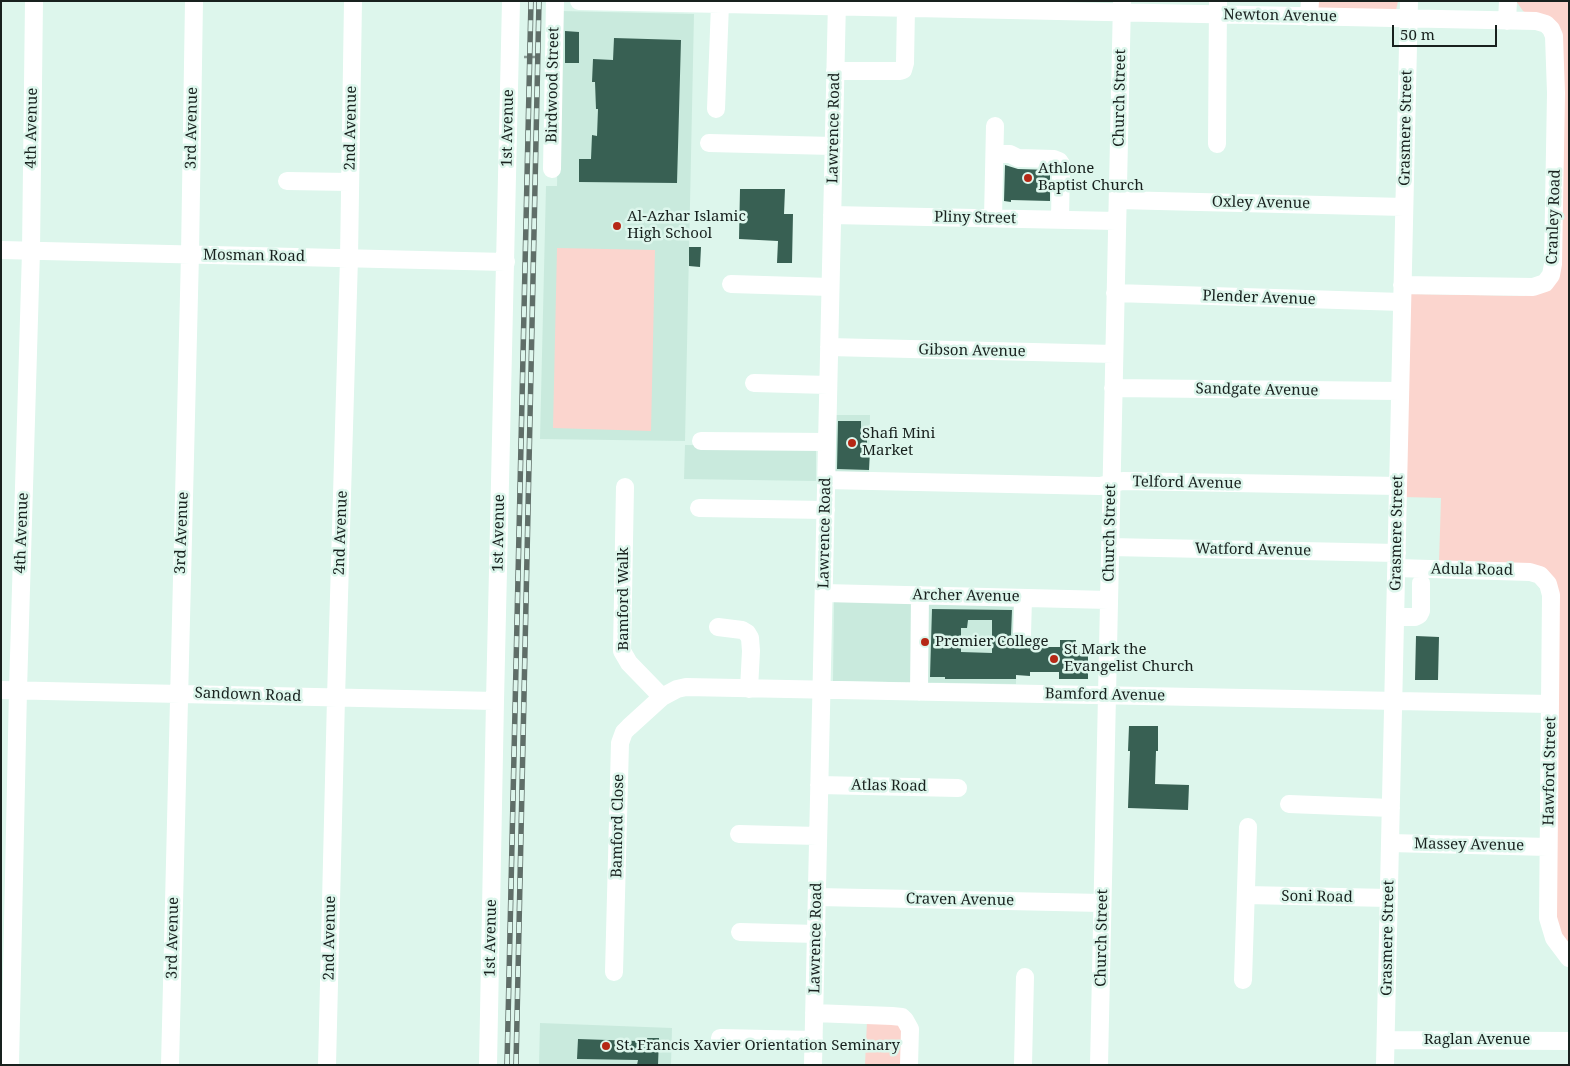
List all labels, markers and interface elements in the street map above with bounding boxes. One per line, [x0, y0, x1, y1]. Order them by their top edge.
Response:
street label: Newton Avenue [1223, 6, 1337, 26]
scale bar [1395, 15, 1500, 47]
text: 50 m [1400, 24, 1435, 44]
street label: Birdwood Street [543, 27, 563, 143]
street label: Church Street [1110, 49, 1130, 147]
street label: Grasmere Street [1396, 70, 1416, 186]
street label: Lawrence Road [824, 72, 844, 184]
street label: 2nd Avenue [341, 85, 361, 171]
street label: 4th Avenue [22, 87, 42, 169]
street label: 3rd Avenue [182, 87, 202, 169]
street label: 1st Avenue [498, 89, 518, 167]
place label: Athlone Baptist Church [1038, 160, 1144, 195]
street label: Cranley Road [1543, 169, 1565, 265]
marker: Athlone Baptist Church [1022, 172, 1034, 184]
street label: Oxley Avenue [1212, 193, 1310, 213]
place label: Al-Azhar Islamic High School [627, 208, 746, 243]
street label: Pliny Street [934, 208, 1016, 228]
marker: Al-Azhar Islamic High School [611, 220, 623, 232]
street label: Mosman Road [203, 246, 305, 266]
street label: Plender Avenue [1202, 287, 1316, 309]
street label: Gibson Avenue [918, 341, 1026, 361]
street label: Sandgate Avenue [1195, 380, 1319, 400]
place label: Shafi Mini Market [862, 425, 935, 460]
marker: Shafi Mini Market [846, 437, 858, 449]
street label: Telford Avenue [1132, 473, 1242, 493]
street label: Grasmere Street [1387, 475, 1407, 591]
street label: Lawrence Road [815, 477, 835, 589]
street label: Church Street [1100, 484, 1120, 582]
street label: 2nd Avenue [331, 490, 351, 576]
street label: 4th Avenue [12, 492, 32, 574]
street label: 3rd Avenue [172, 492, 192, 574]
street label: 1st Avenue [489, 494, 509, 572]
street label: Watford Avenue [1195, 540, 1311, 560]
street label: Bamford Walk [615, 547, 633, 651]
street label: Adula Road [1431, 560, 1513, 580]
street label: Archer Avenue [912, 586, 1020, 606]
place label: Premier College [935, 633, 1048, 651]
marker: Premier College [919, 636, 931, 648]
place label: St Mark the Evangelist Church [1064, 641, 1194, 676]
marker: St Mark the Evangelist Church [1048, 653, 1060, 665]
street label: Sandown Road [194, 684, 302, 706]
street label: Bamford Avenue [1045, 685, 1165, 705]
street label: Hawford Street [1540, 716, 1560, 826]
street label: Bamford Close [608, 774, 628, 878]
street label: Atlas Road [851, 776, 927, 796]
street label: Massey Avenue [1414, 835, 1524, 855]
street label: Grasmere Street [1378, 880, 1398, 996]
street label: Lawrence Road [806, 882, 826, 994]
street label: Soni Road [1281, 887, 1353, 907]
street label: Church Street [1092, 889, 1112, 987]
street label: Craven Avenue [906, 890, 1014, 910]
street label: 2nd Avenue [320, 895, 340, 981]
street label: 3rd Avenue [163, 897, 183, 979]
street label: 1st Avenue [481, 899, 501, 977]
street label: Raglan Avenue [1424, 1031, 1530, 1049]
place label: St. Francis Xavier Orientation Seminary [616, 1037, 900, 1055]
marker: St. Francis Xavier Orientation Seminary [600, 1040, 612, 1052]

